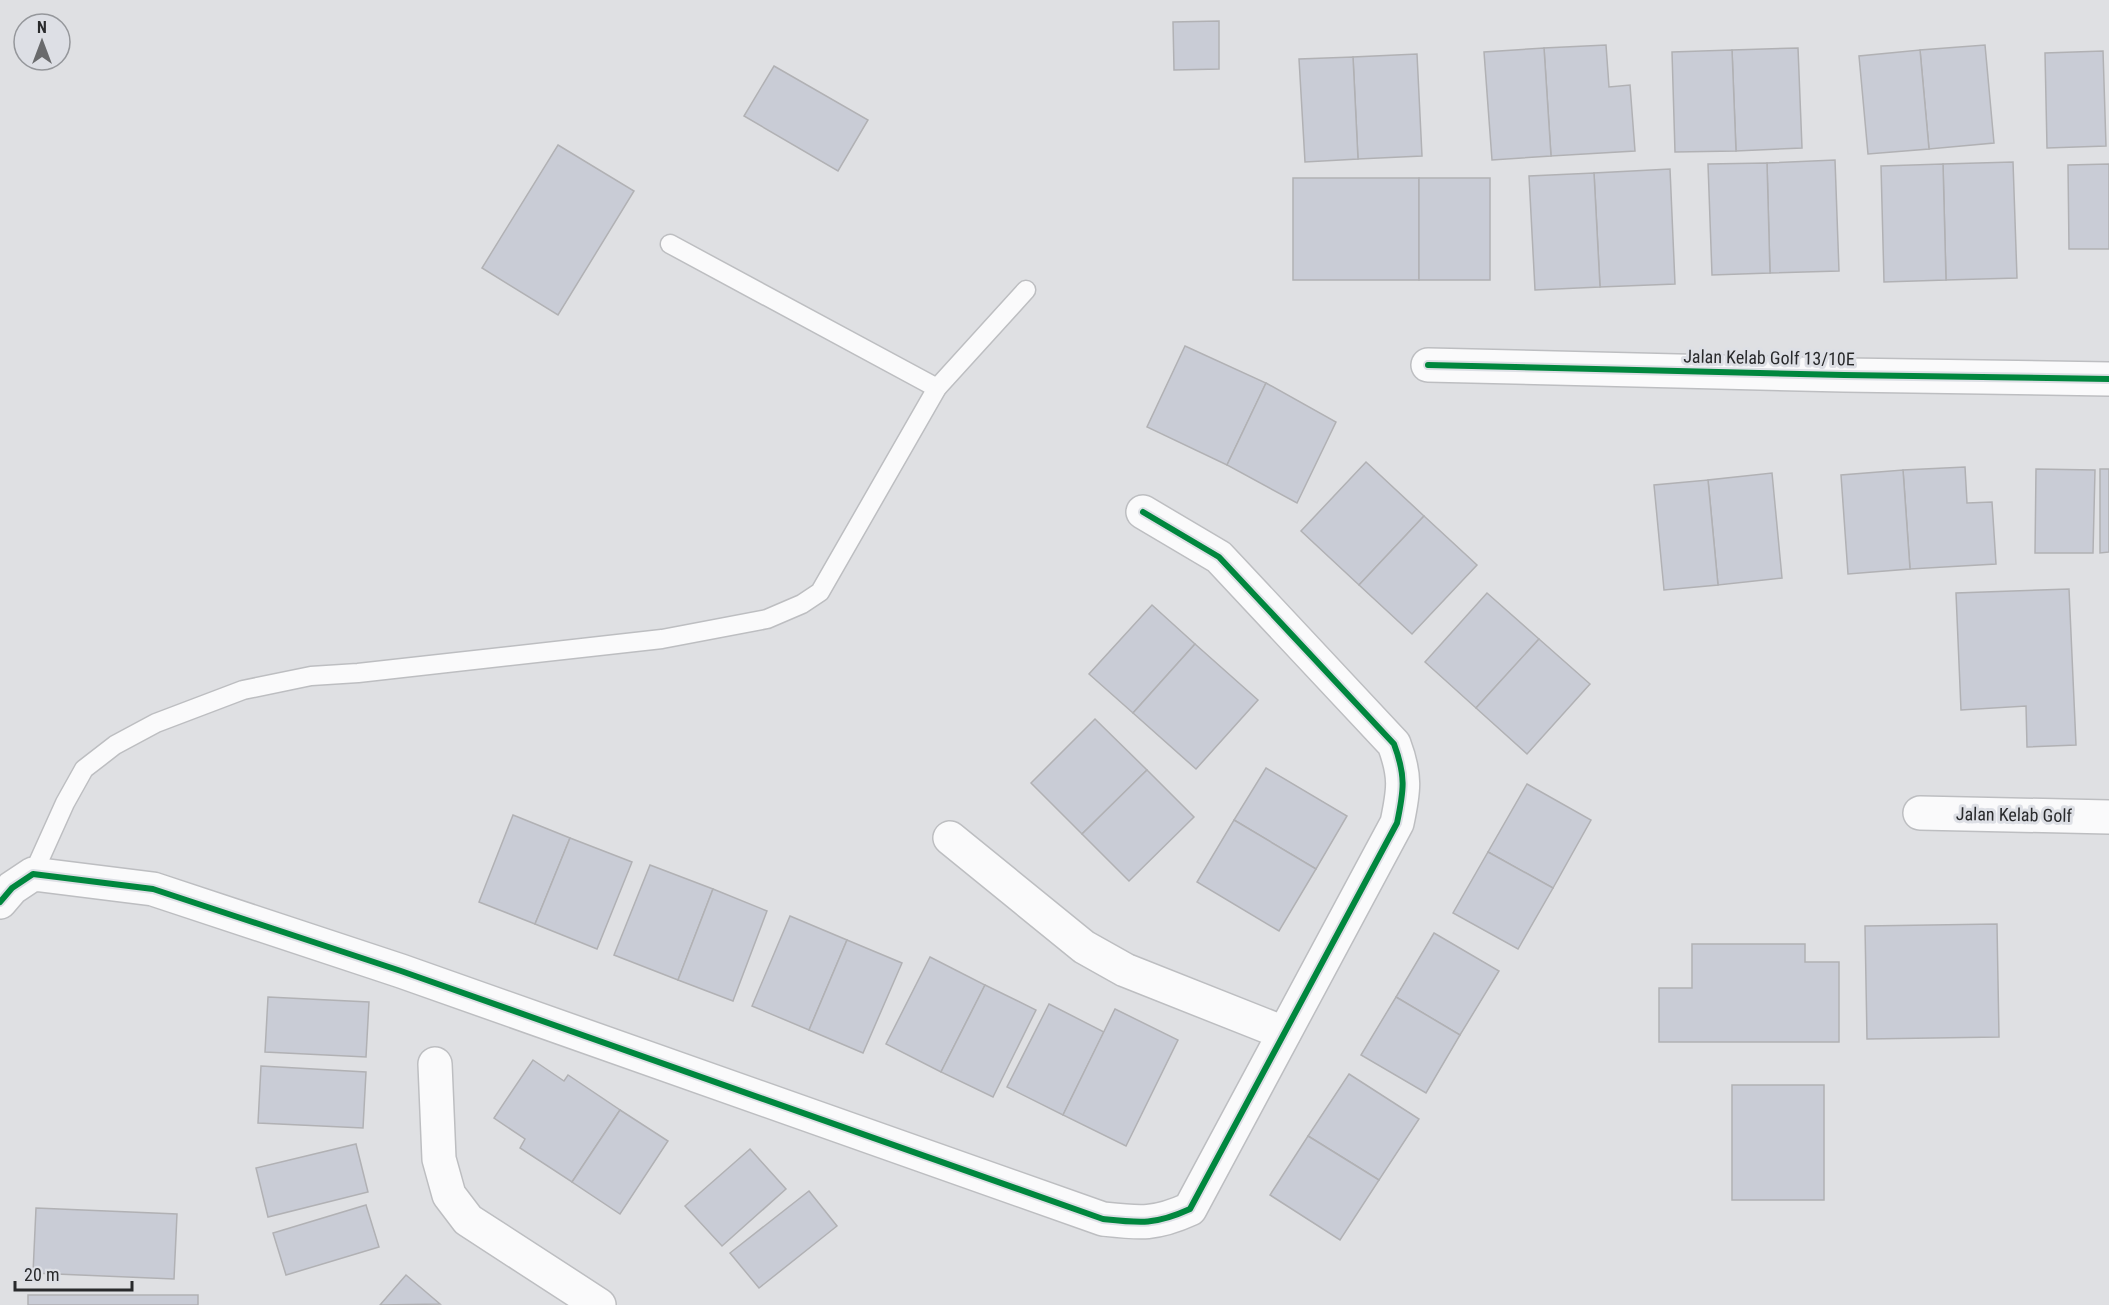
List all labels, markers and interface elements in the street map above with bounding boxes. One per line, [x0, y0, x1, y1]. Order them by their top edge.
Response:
north arrow [12, 12, 72, 72]
text: N [37, 18, 47, 37]
street label: Jalan Kelab Golf 13/10E [1683, 346, 1855, 369]
street label: Jalan Kelab Golf [1956, 803, 2073, 826]
scale bar [15, 1254, 132, 1292]
text: 20 m [24, 1264, 59, 1285]

